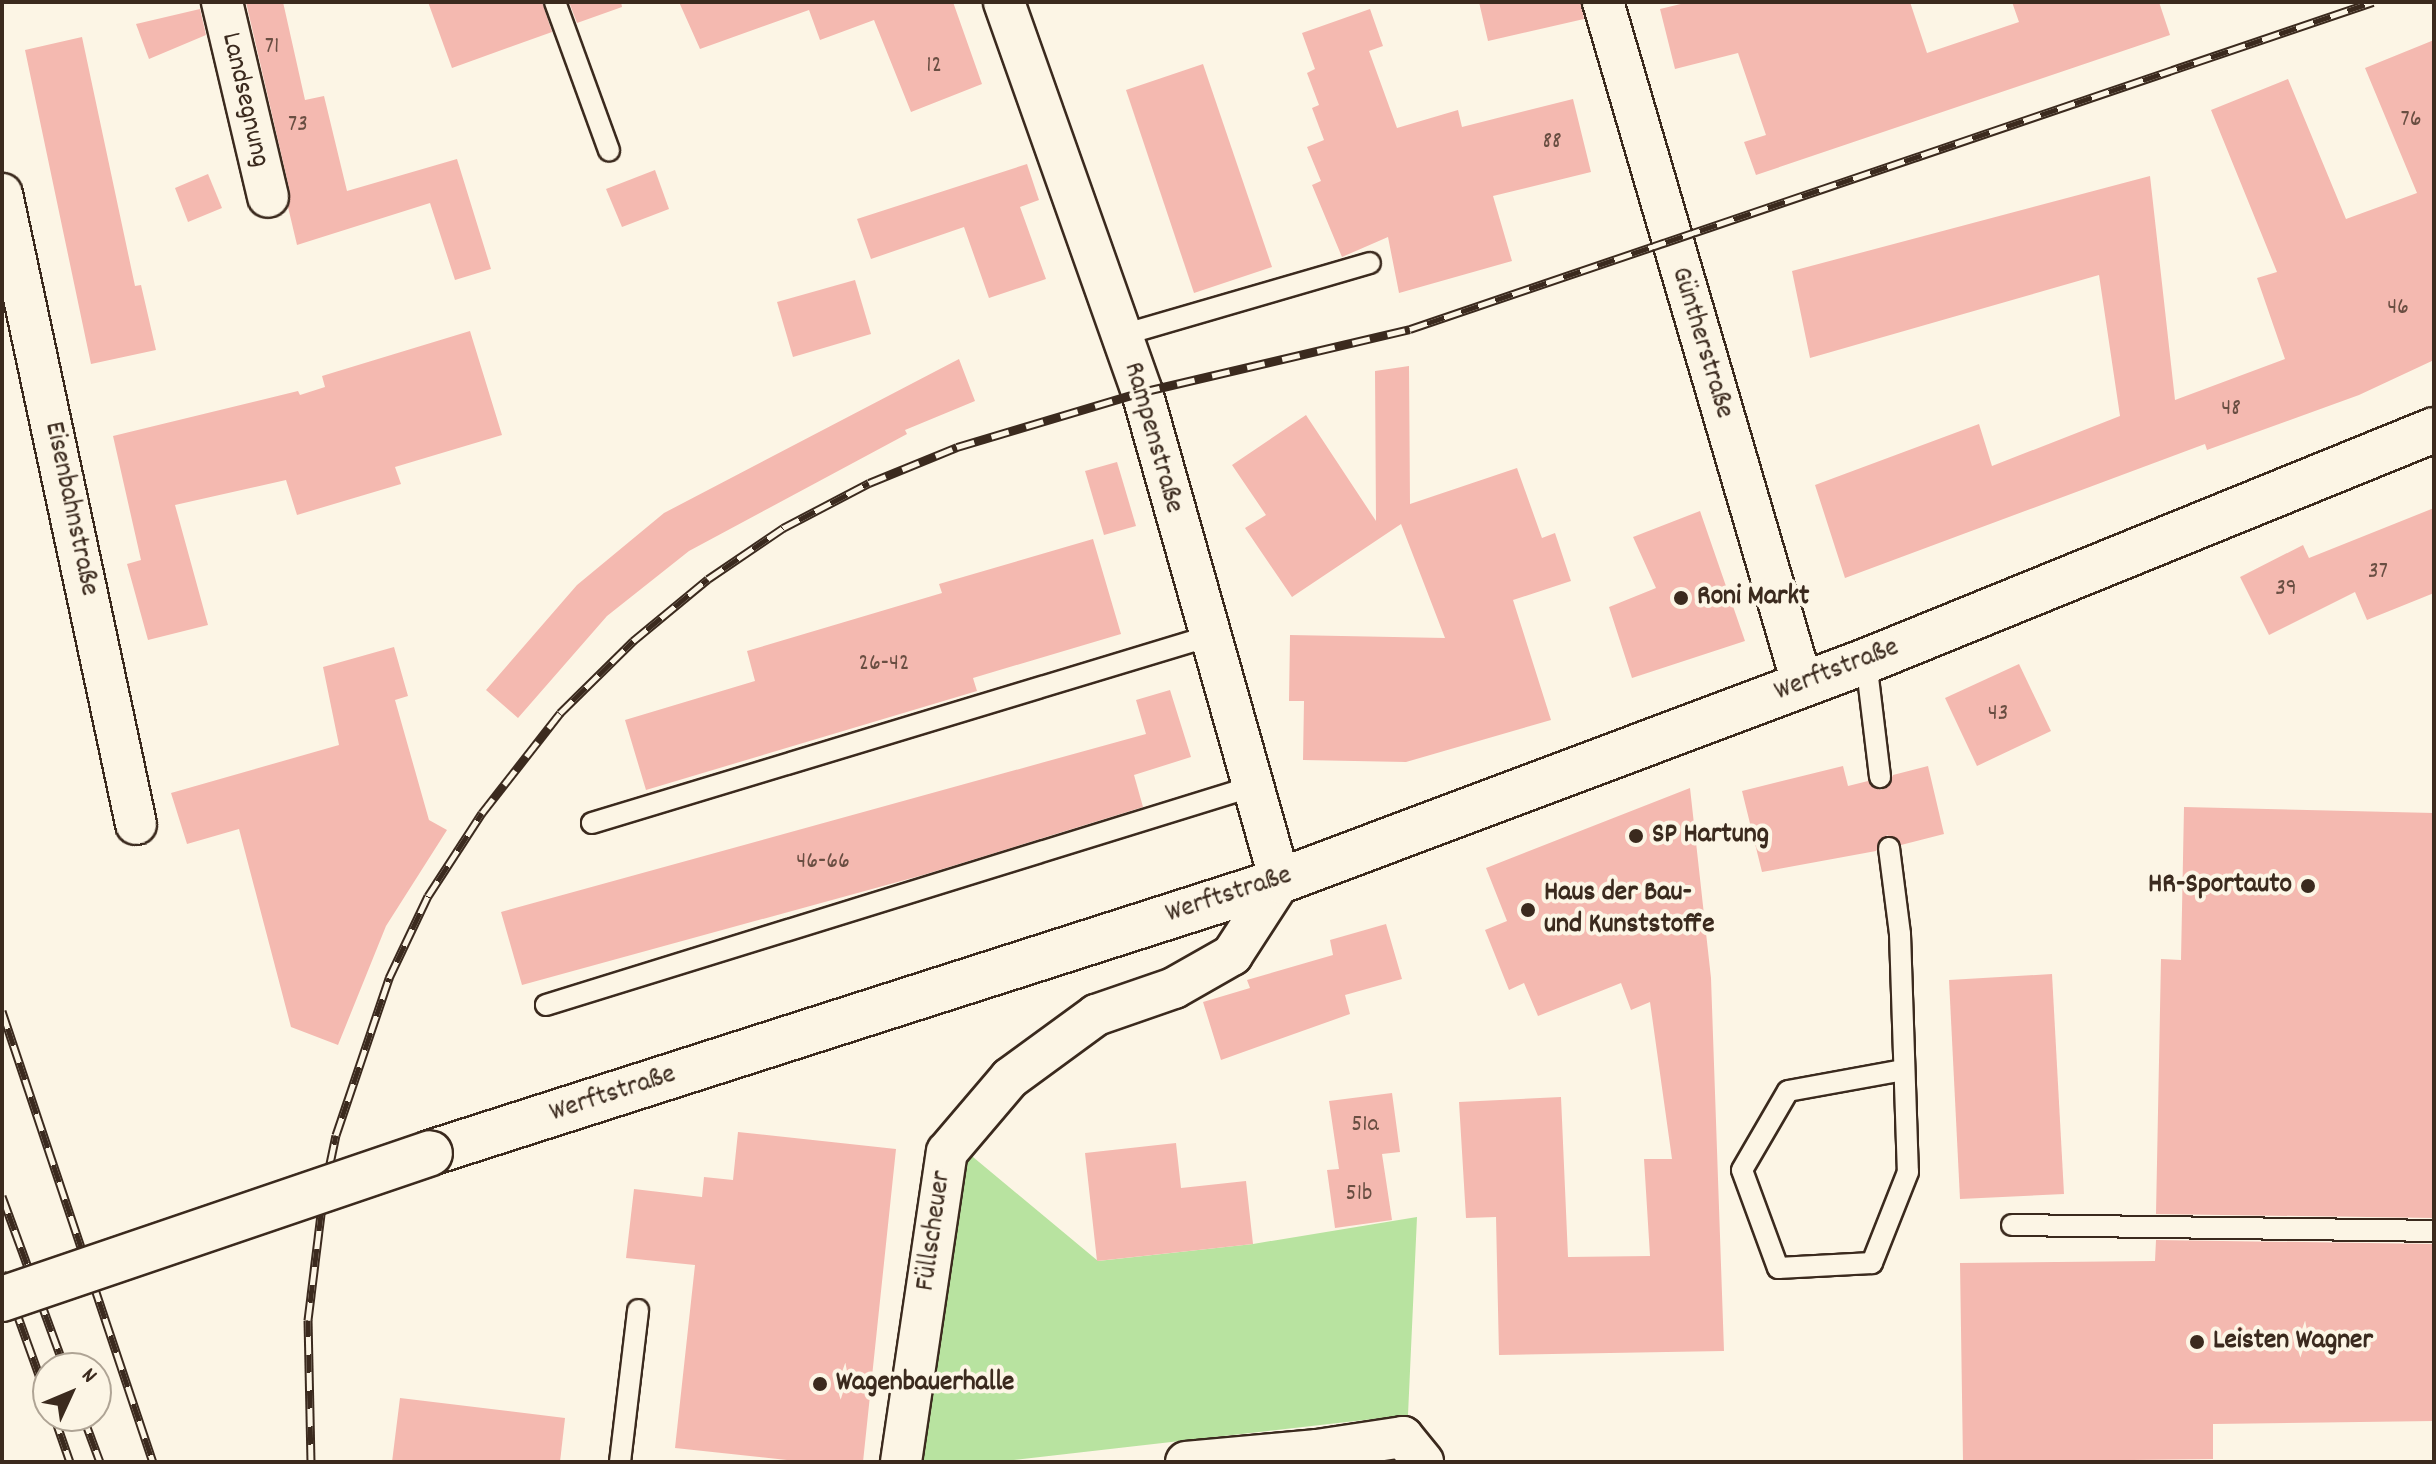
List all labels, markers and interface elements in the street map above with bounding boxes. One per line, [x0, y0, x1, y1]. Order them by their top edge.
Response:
street label: Landsegnung [212, 29, 276, 171]
house number: 71 [265, 34, 279, 62]
house number: 12 [926, 53, 942, 81]
house number: 76 [2401, 107, 2421, 135]
house number: 73 [288, 112, 308, 140]
house number: 88 [1542, 129, 1562, 157]
street label: Güntherstraße [1662, 263, 1740, 423]
house number: 46 [2387, 295, 2409, 323]
street label: Rampenstraße [1114, 359, 1190, 517]
house number: 48 [2221, 396, 2241, 424]
street label: Eisenbahnstraße [35, 419, 105, 599]
house number: 37 [2368, 559, 2388, 587]
house number: 39 [2275, 576, 2297, 604]
place label: Roni Markt [1697, 581, 1809, 615]
marker: Roni Markt [1672, 589, 1690, 607]
street label: Werftstraße [1770, 632, 1904, 710]
house number: 26-42 [859, 651, 909, 679]
house number: 43 [1988, 701, 2008, 729]
place label: SP Hartung [1652, 819, 1769, 853]
marker: SP Hartung [1627, 827, 1645, 845]
house number: 46-66 [796, 849, 850, 877]
street label: Werftstraße [1162, 860, 1296, 932]
place label: HR-Sportauto [2148, 869, 2292, 903]
place label: Haus der Bau- und Kunststoffe [1544, 877, 1714, 943]
marker: HR-Sportauto [2299, 877, 2317, 895]
marker: Haus der Bau- und Kunststoffe [1519, 901, 1537, 919]
street label: Werftstraße [546, 1059, 680, 1131]
house number: 51a [1351, 1112, 1379, 1140]
street label: Füllscheuer [910, 1169, 960, 1293]
house number: 51b [1346, 1181, 1372, 1209]
place label: Leisten Wagner [2213, 1325, 2373, 1359]
marker: Leisten Wagner [2188, 1333, 2206, 1351]
north arrow [32, 1352, 112, 1432]
text: N [73, 1362, 103, 1391]
place label: Wagenbauerhalle [836, 1367, 1014, 1401]
marker: Wagenbauerhalle [811, 1375, 829, 1393]

